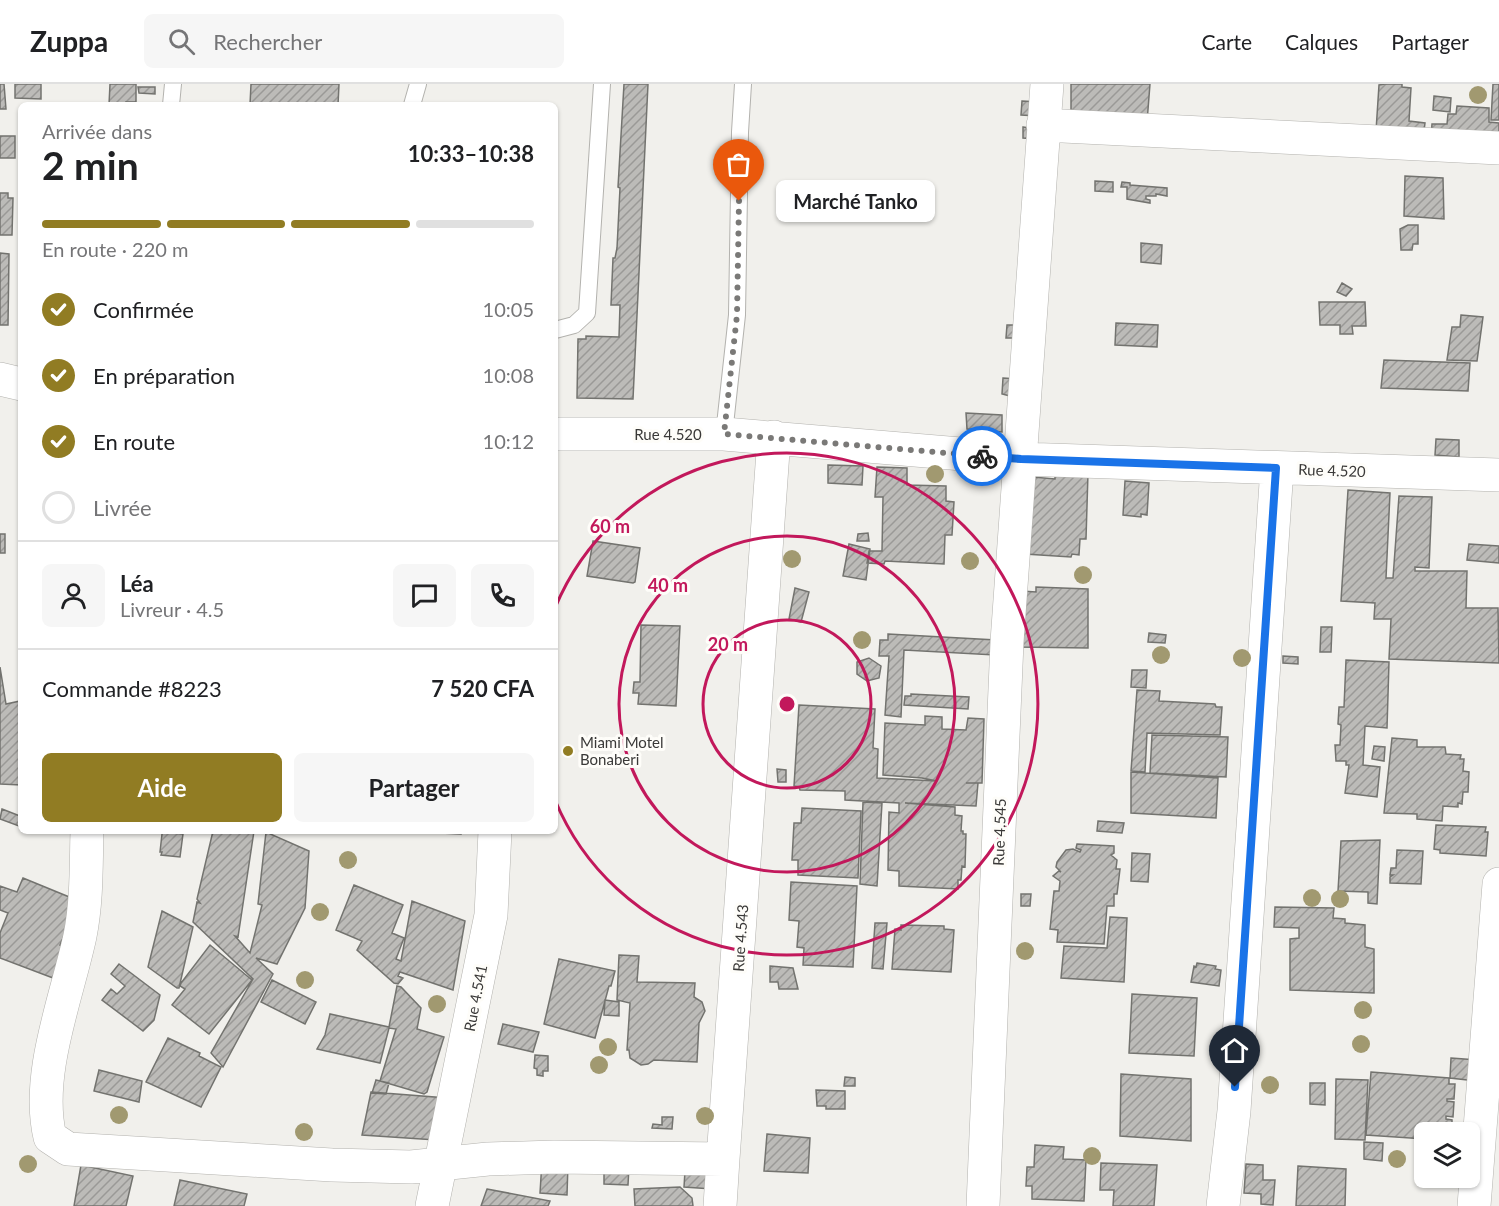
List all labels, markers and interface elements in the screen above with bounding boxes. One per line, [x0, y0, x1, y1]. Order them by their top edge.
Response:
search box [144, 14, 564, 68]
text: Zuppa [30, 24, 108, 58]
icon: search [165, 25, 198, 58]
text: Rechercher [213, 28, 322, 55]
text: Carte [1201, 29, 1252, 54]
text: Calques [1285, 29, 1358, 54]
text: Partager [1391, 29, 1469, 54]
text: Arrivée dans [42, 119, 152, 143]
pin [713, 139, 764, 201]
text: 10:33–10:38 [408, 140, 534, 167]
text: 2 min [42, 142, 139, 188]
icon: bag [722, 148, 755, 181]
callout: Marché Tanko [775, 180, 934, 222]
text: Marché Tanko [793, 189, 918, 213]
text: En route · 220 m [42, 237, 188, 261]
icon: check [42, 293, 75, 326]
text: Confirmée [93, 296, 194, 323]
text: 10:05 [483, 297, 534, 321]
icon: check [42, 359, 75, 392]
text: En préparation [93, 362, 235, 389]
text: 10:08 [483, 363, 534, 387]
icon: check [42, 425, 75, 458]
street label: Rue 4.520 [634, 425, 702, 443]
courier [952, 426, 1012, 486]
text: En route [93, 428, 175, 455]
text: 10:12 [483, 429, 534, 453]
icon: bike [966, 440, 999, 473]
street label: Rue 4.520 [1298, 460, 1366, 480]
text: Livrée [93, 494, 152, 521]
text: 60 m [590, 515, 630, 537]
button: person [42, 564, 105, 627]
button: chat [393, 564, 456, 627]
button: phone [471, 564, 534, 627]
text: Léa [120, 570, 154, 597]
text: 40 m [648, 574, 688, 596]
text: Livreur · 4.5 [120, 597, 224, 621]
text: 20 m [708, 633, 748, 655]
text: Commande #8223 [42, 675, 222, 702]
text: 7 520 CFA [431, 675, 534, 702]
centre of rings [777, 694, 797, 714]
place label: Miami Motel Bonaberi [580, 733, 664, 768]
marker: Miami Motel Bonaberi [561, 744, 575, 758]
button: Aide [42, 753, 282, 822]
button: Partager [294, 753, 534, 822]
street label: Rue 4.545 [989, 798, 1009, 866]
street label: Rue 4.543 [729, 904, 751, 972]
street label: Rue 4.541 [460, 963, 490, 1033]
pin [1209, 1025, 1260, 1087]
icon: home [1218, 1034, 1251, 1067]
map controls [1414, 1122, 1480, 1188]
button: layers [1414, 1122, 1480, 1188]

